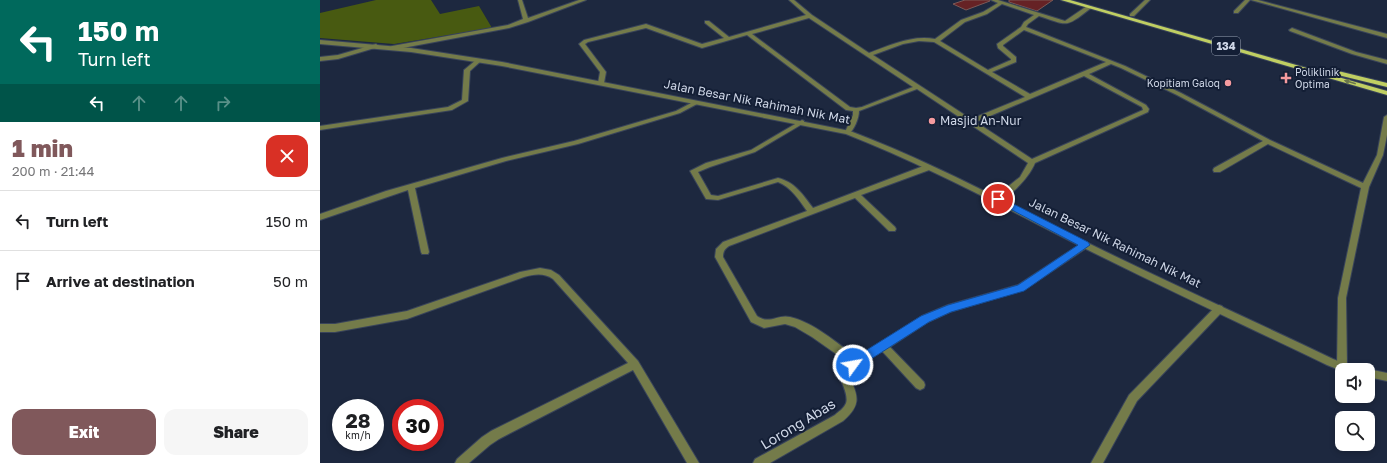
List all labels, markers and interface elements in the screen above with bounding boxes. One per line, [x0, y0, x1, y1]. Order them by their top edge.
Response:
text: 150 m [78, 14, 159, 47]
icon: left [12, 16, 64, 68]
road number: 134 [1212, 37, 1240, 55]
text: Turn left [78, 48, 151, 70]
place label: Poliklinik Optima [1295, 66, 1340, 90]
marker: Poliklinik Optima [1280, 72, 1292, 84]
street label: Jalan Besar Nik Rahimah Nik Mat [663, 76, 852, 127]
place label: Kopitiam Galoq [1147, 77, 1220, 89]
marker: Kopitiam Galoq [1223, 78, 1233, 88]
one-way arrow [1343, 79, 1355, 85]
icon: left [86, 92, 108, 114]
icon: ahead [128, 92, 150, 114]
icon: ahead [170, 92, 192, 114]
icon: right [212, 92, 234, 114]
place label: Masjid An-Nur [940, 113, 1022, 128]
marker: Masjid An-Nur [927, 116, 937, 126]
text: 1 min [12, 133, 73, 162]
button: close [266, 135, 308, 177]
text: 200 m · 21:44 [12, 163, 94, 179]
pin [981, 182, 1015, 216]
icon: arrive [987, 188, 1009, 210]
street label: Jalan Besar Nik Rahimah Nik Mat [1027, 194, 1204, 291]
icon: left [12, 210, 34, 232]
text: Turn left [46, 212, 108, 230]
text: 150 m [266, 212, 308, 230]
icon: arrive [12, 270, 34, 292]
text: Arrive at destination [46, 272, 195, 290]
text: 50 m [273, 272, 308, 290]
position arrow [832, 344, 874, 386]
map controls [1335, 363, 1375, 451]
button: sound [1335, 363, 1375, 403]
street label: Lorong Abas [757, 395, 838, 452]
speed limit sign: 30 [392, 399, 444, 451]
text: 28 [345, 408, 370, 432]
button: Exit [12, 409, 156, 455]
button: Share [164, 409, 308, 455]
button: search [1335, 411, 1375, 451]
text: km/h [345, 429, 371, 441]

